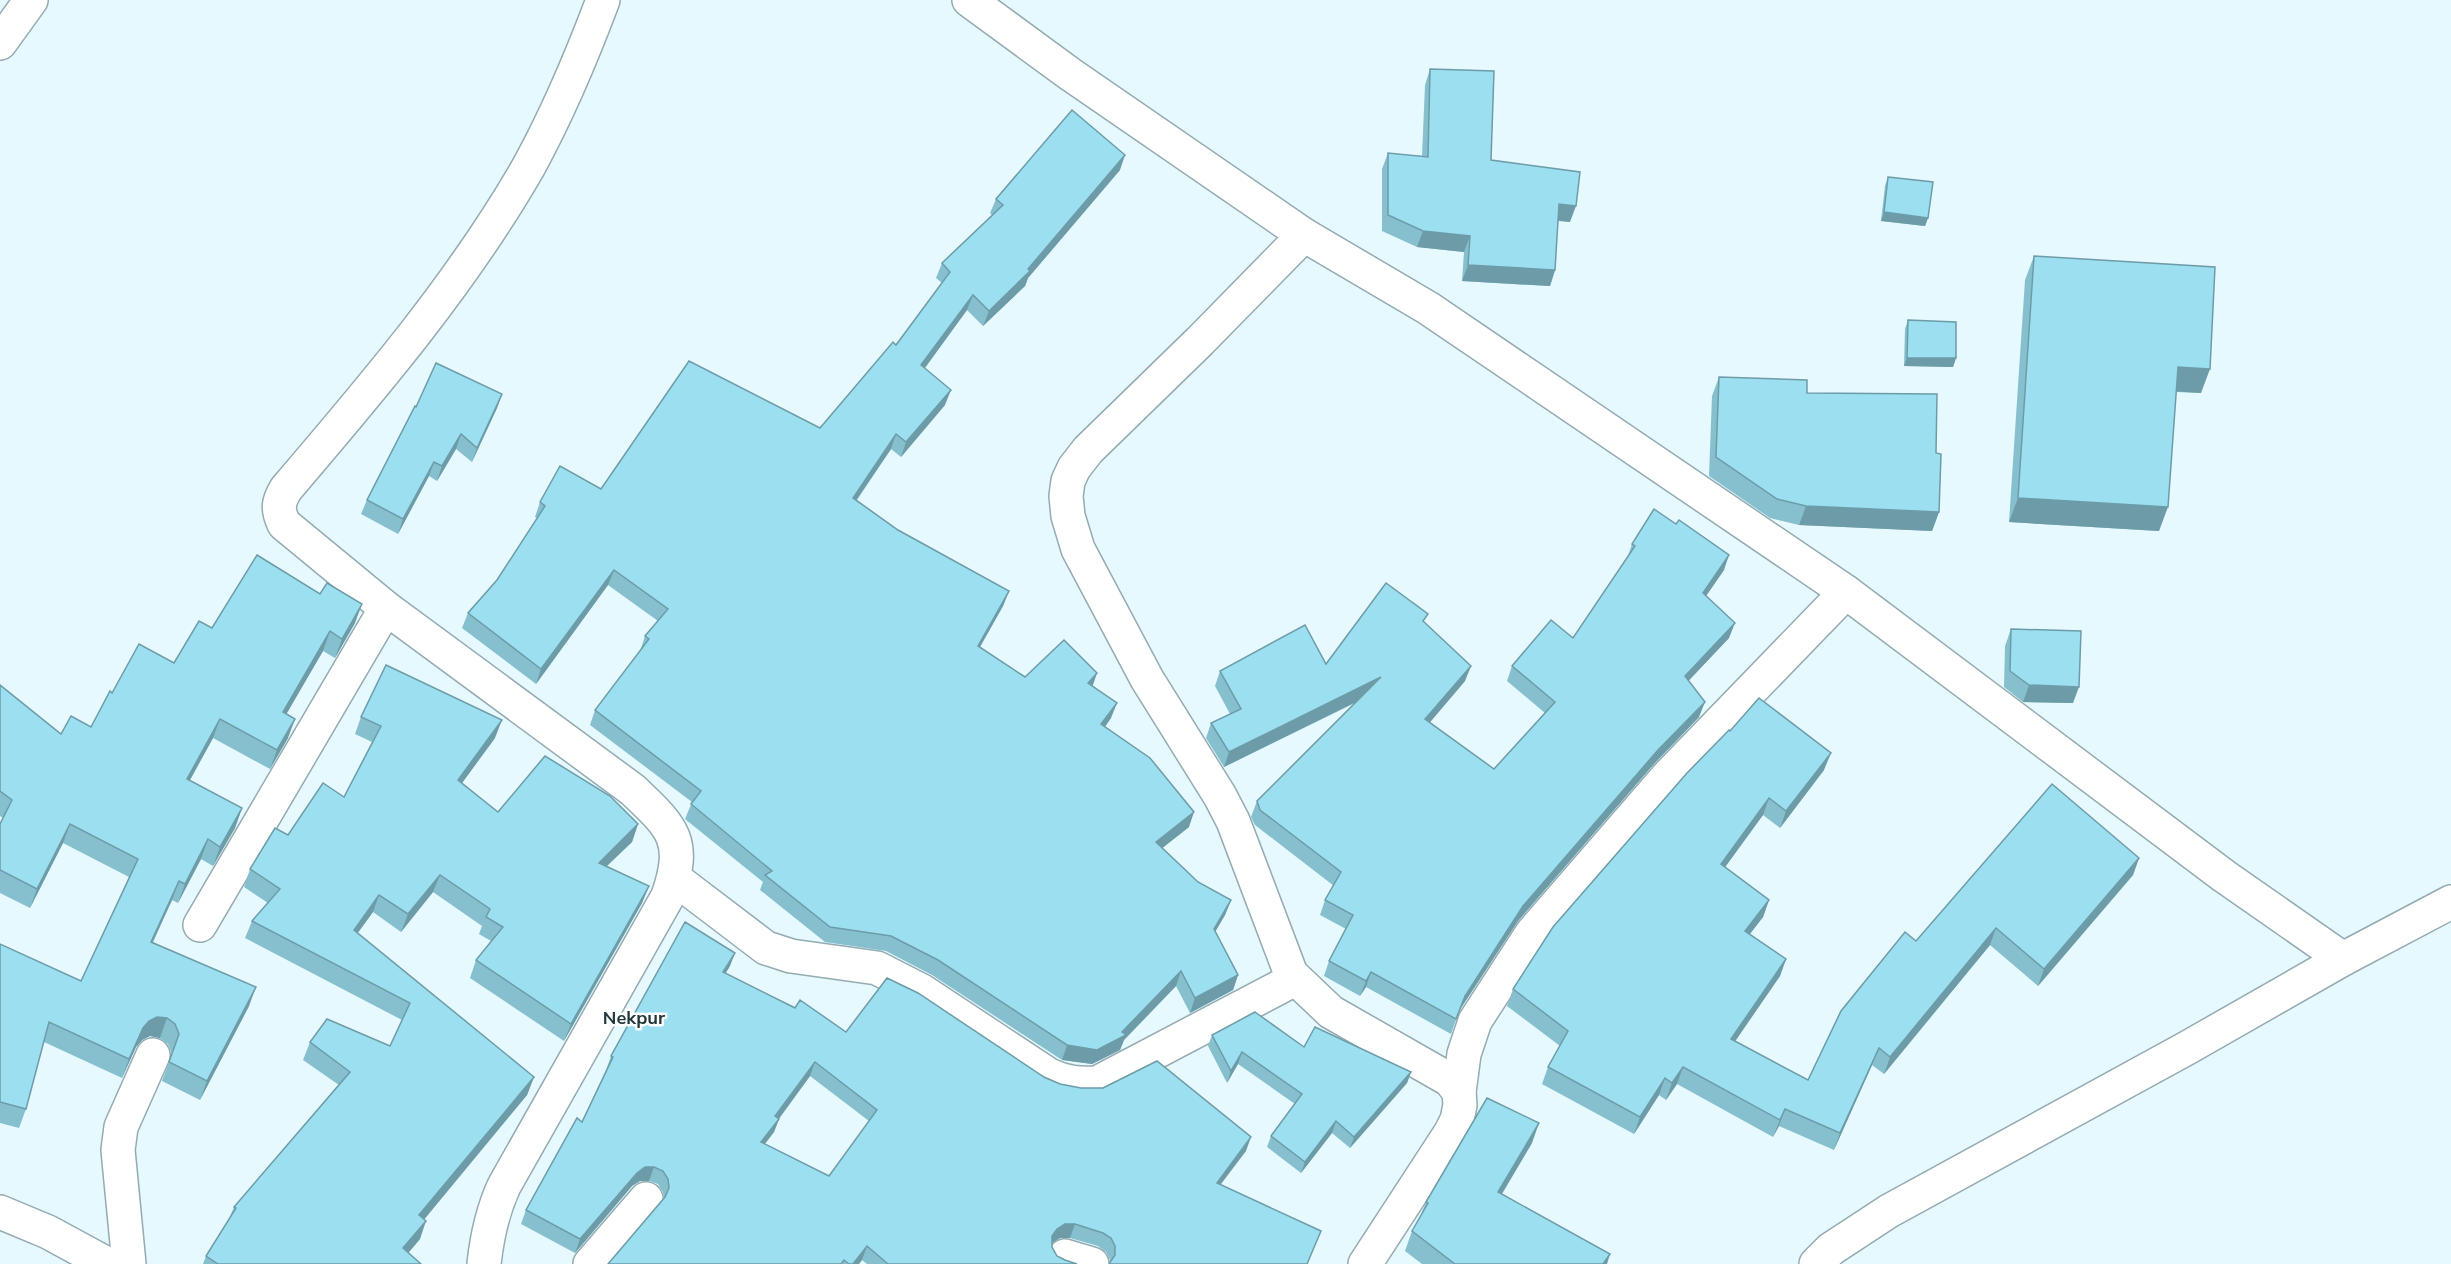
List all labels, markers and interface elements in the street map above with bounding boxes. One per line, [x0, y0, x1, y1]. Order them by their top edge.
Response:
district label: Nekpur [603, 1006, 666, 1029]

